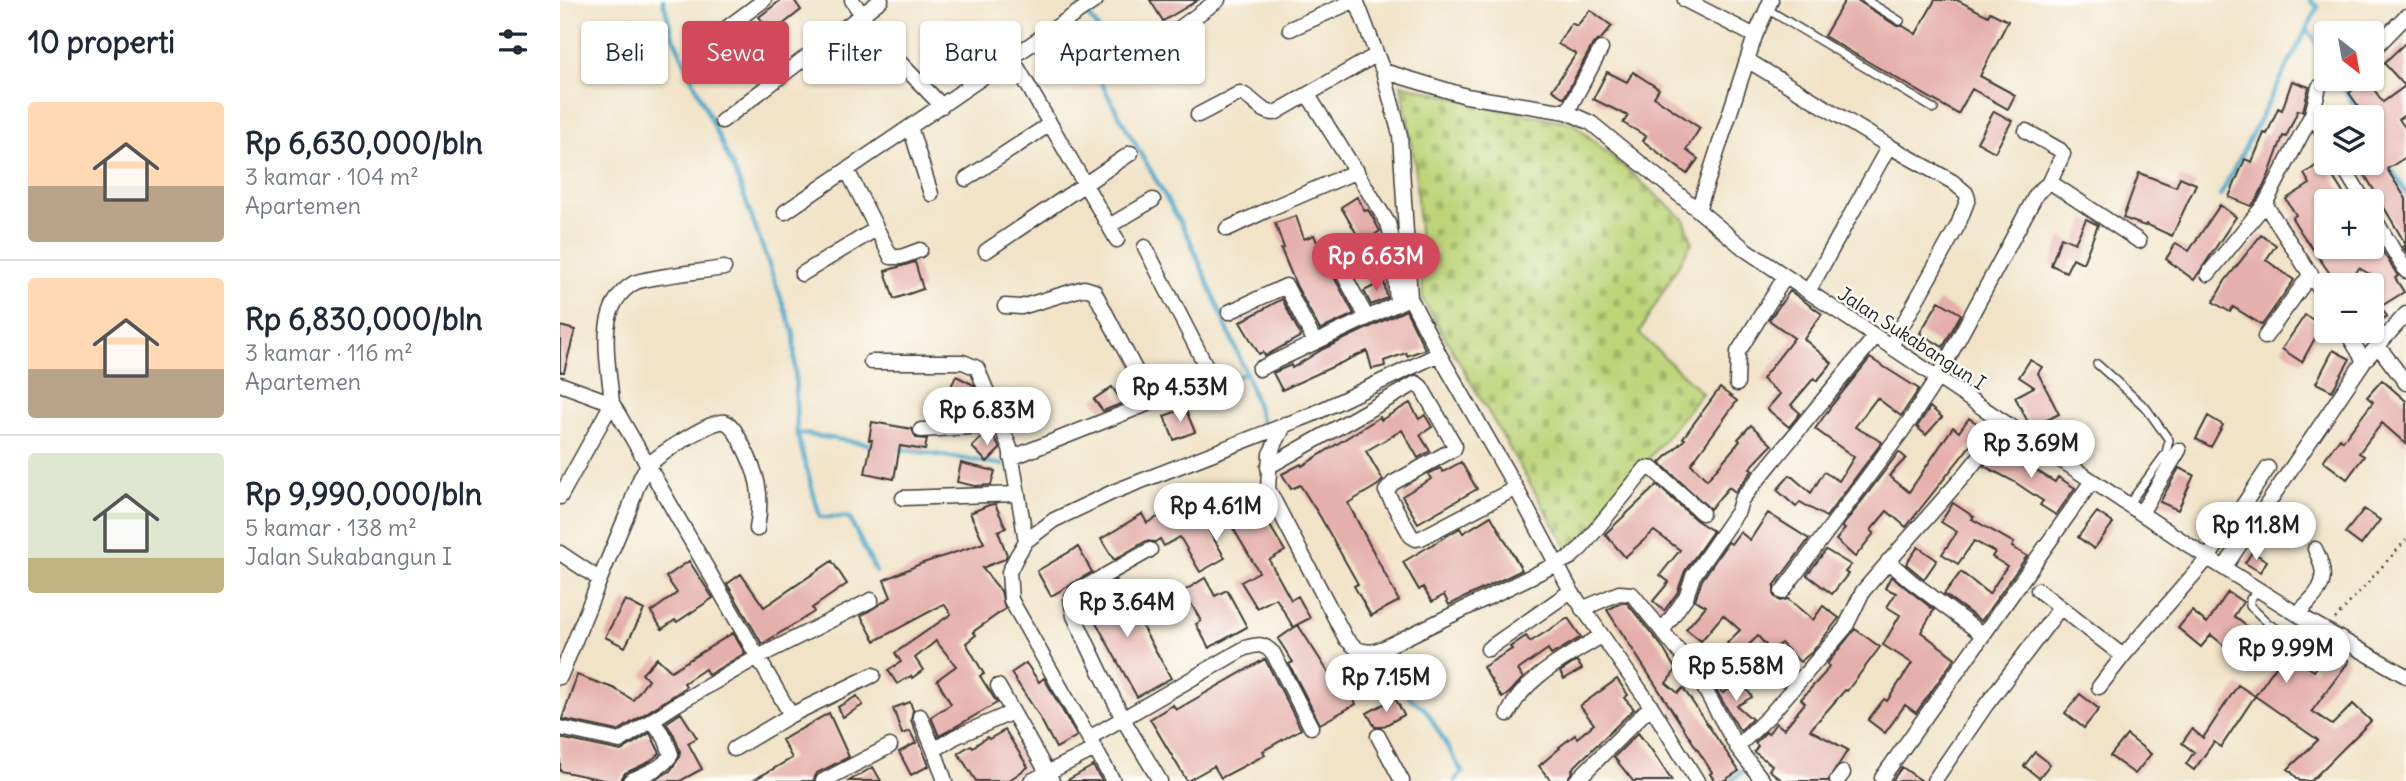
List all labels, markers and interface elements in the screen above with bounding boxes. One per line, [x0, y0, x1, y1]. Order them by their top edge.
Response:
chip: Beli [581, 21, 668, 84]
chip: Sewa [682, 21, 789, 84]
chip: Filter [803, 21, 906, 84]
chip: Baru [920, 21, 1021, 84]
chip: Apartemen [1035, 21, 1205, 84]
north arrow [2314, 21, 2384, 91]
map controls [2314, 21, 2384, 343]
text: 10 properti [28, 23, 175, 61]
icon: filters [494, 23, 532, 61]
button: layers [2314, 105, 2384, 175]
text: Rp 6,630,000/bln [245, 124, 483, 162]
icon: home [84, 130, 168, 214]
text: 3 kamar · 104 m² [245, 162, 419, 191]
button: + [2314, 189, 2384, 259]
text: Apartemen [245, 191, 361, 220]
pin: Rp 6.63M [1304, 233, 1448, 293]
text: Rp 6.63M [1328, 241, 1424, 270]
button: − [2314, 273, 2384, 343]
street label: Jalan Sukabangun I [1834, 281, 1990, 395]
text: Rp 6,830,000/bln [245, 300, 483, 338]
icon: home [84, 306, 168, 390]
text: 3 kamar · 116 m² [245, 338, 413, 367]
pin: Rp 4.53M [1108, 364, 1252, 424]
text: Apartemen [245, 367, 361, 396]
text: Rp 4.53M [1132, 372, 1228, 401]
pin: Rp 6.83M [915, 388, 1059, 447]
text: Rp 6.83M [939, 395, 1035, 424]
pin: Rp 3.69M [1959, 420, 2103, 480]
text: Rp 3.69M [1983, 428, 2079, 457]
text: Rp 9,990,000/bln [245, 475, 482, 513]
icon: home [84, 481, 168, 565]
pin: Rp 4.61M [1144, 484, 1288, 543]
text: Rp 4.61M [1170, 491, 1262, 520]
pin: Rp 11.8M [2184, 503, 2328, 562]
text: Rp 11.8M [2212, 510, 2300, 539]
text: 5 kamar · 138 m² [245, 513, 417, 542]
text: Jalan Sukabangun I [245, 542, 452, 571]
pin: Rp 3.64M [1055, 580, 1199, 639]
text: Rp 3.64M [1079, 587, 1175, 616]
pin: Rp 9.99M [2214, 626, 2358, 685]
text: Rp 9.99M [2238, 633, 2334, 662]
pin: Rp 5.58M [1664, 644, 1808, 703]
text: Rp 5.58M [1688, 651, 1784, 680]
pin: Rp 7.15M [1314, 654, 1458, 714]
text: Rp 7.15M [1341, 662, 1431, 691]

